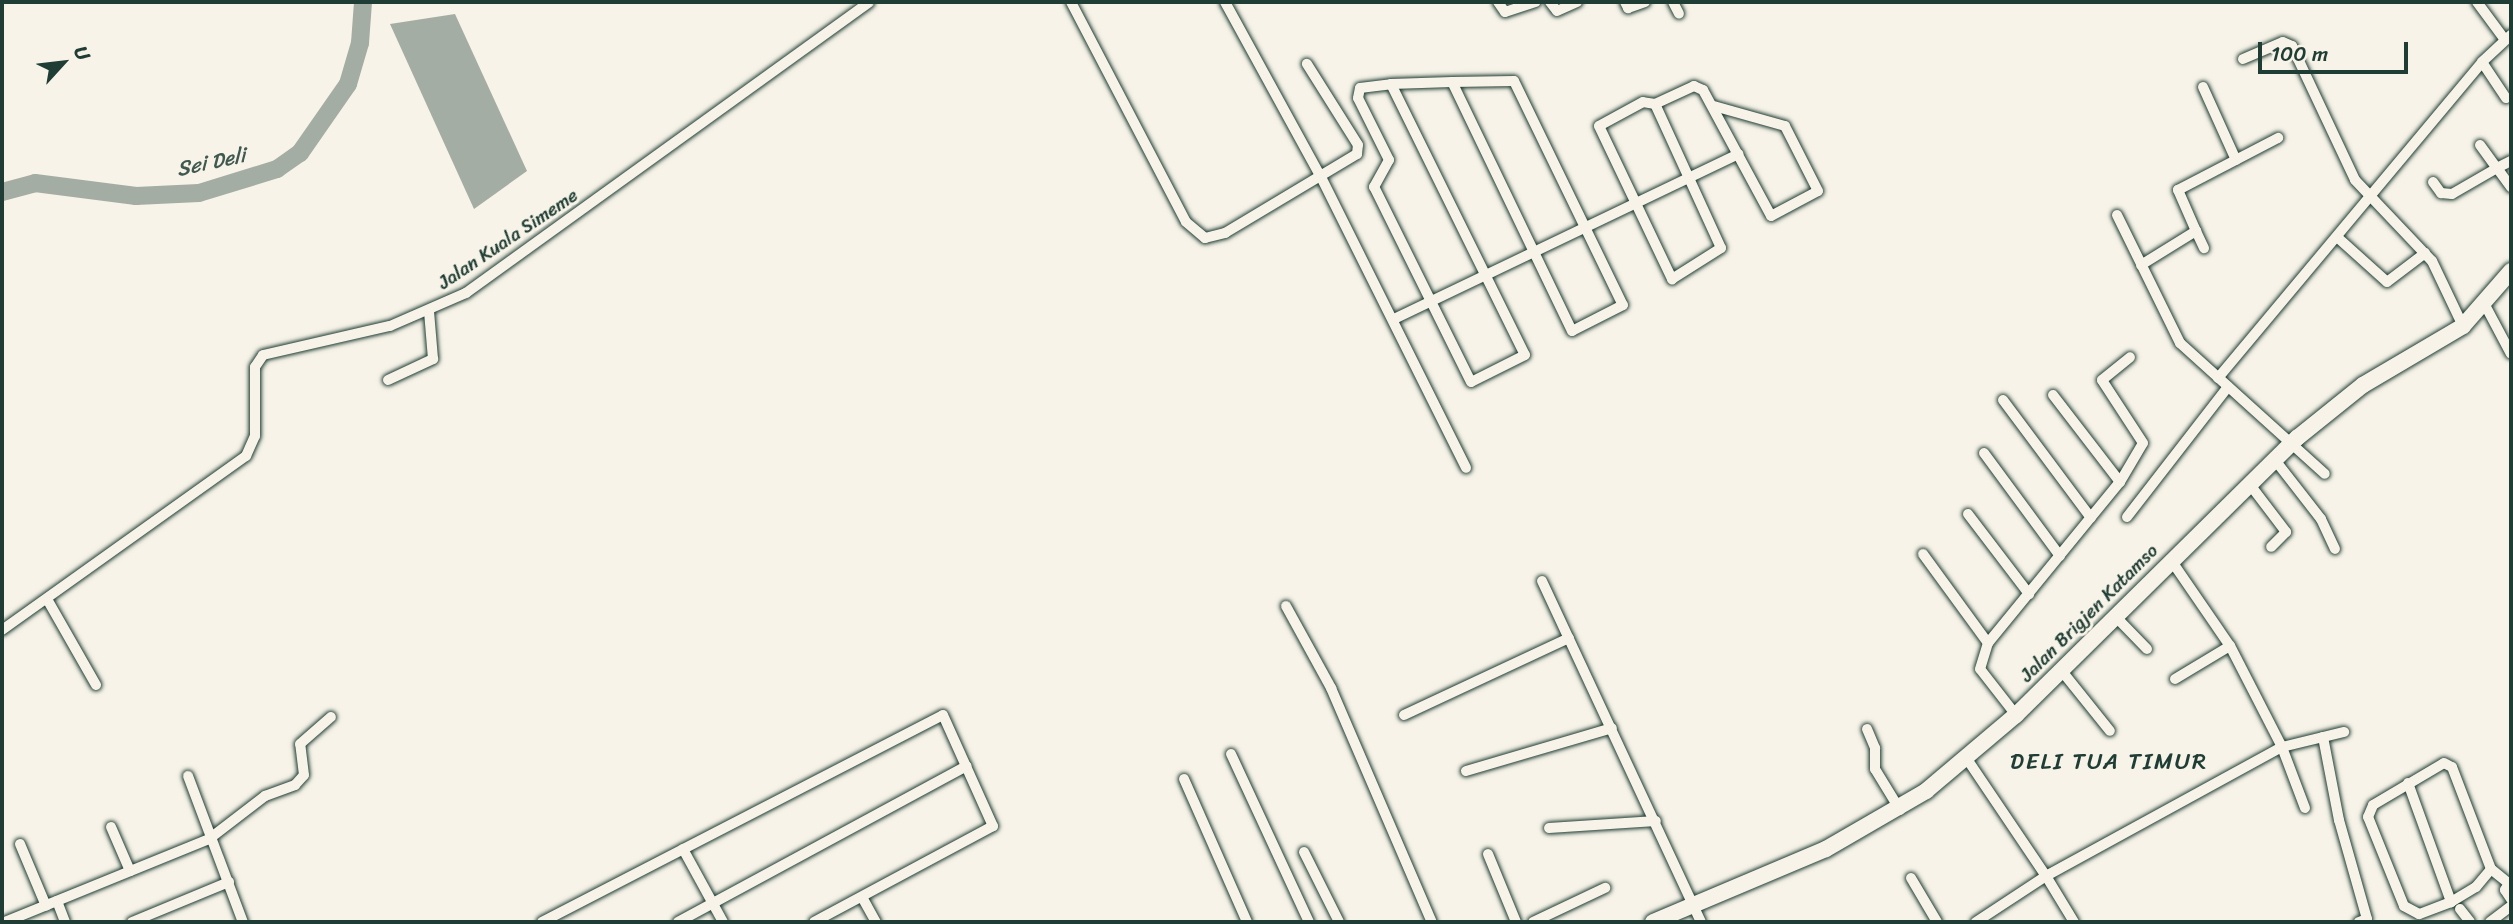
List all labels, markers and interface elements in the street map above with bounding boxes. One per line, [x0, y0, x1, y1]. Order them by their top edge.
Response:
north arrow [28, 28, 98, 98]
scale bar [2261, 28, 2412, 72]
text: 100 m [2271, 35, 2328, 73]
text: U [65, 40, 100, 66]
water label: Sei Deli [174, 142, 248, 182]
street label: Jalan Kuala Simeme [433, 183, 583, 295]
street label: Jalan Brigjen Katamso [2016, 540, 2162, 686]
district label: DELI TUA TIMUR [2013, 748, 2205, 776]

